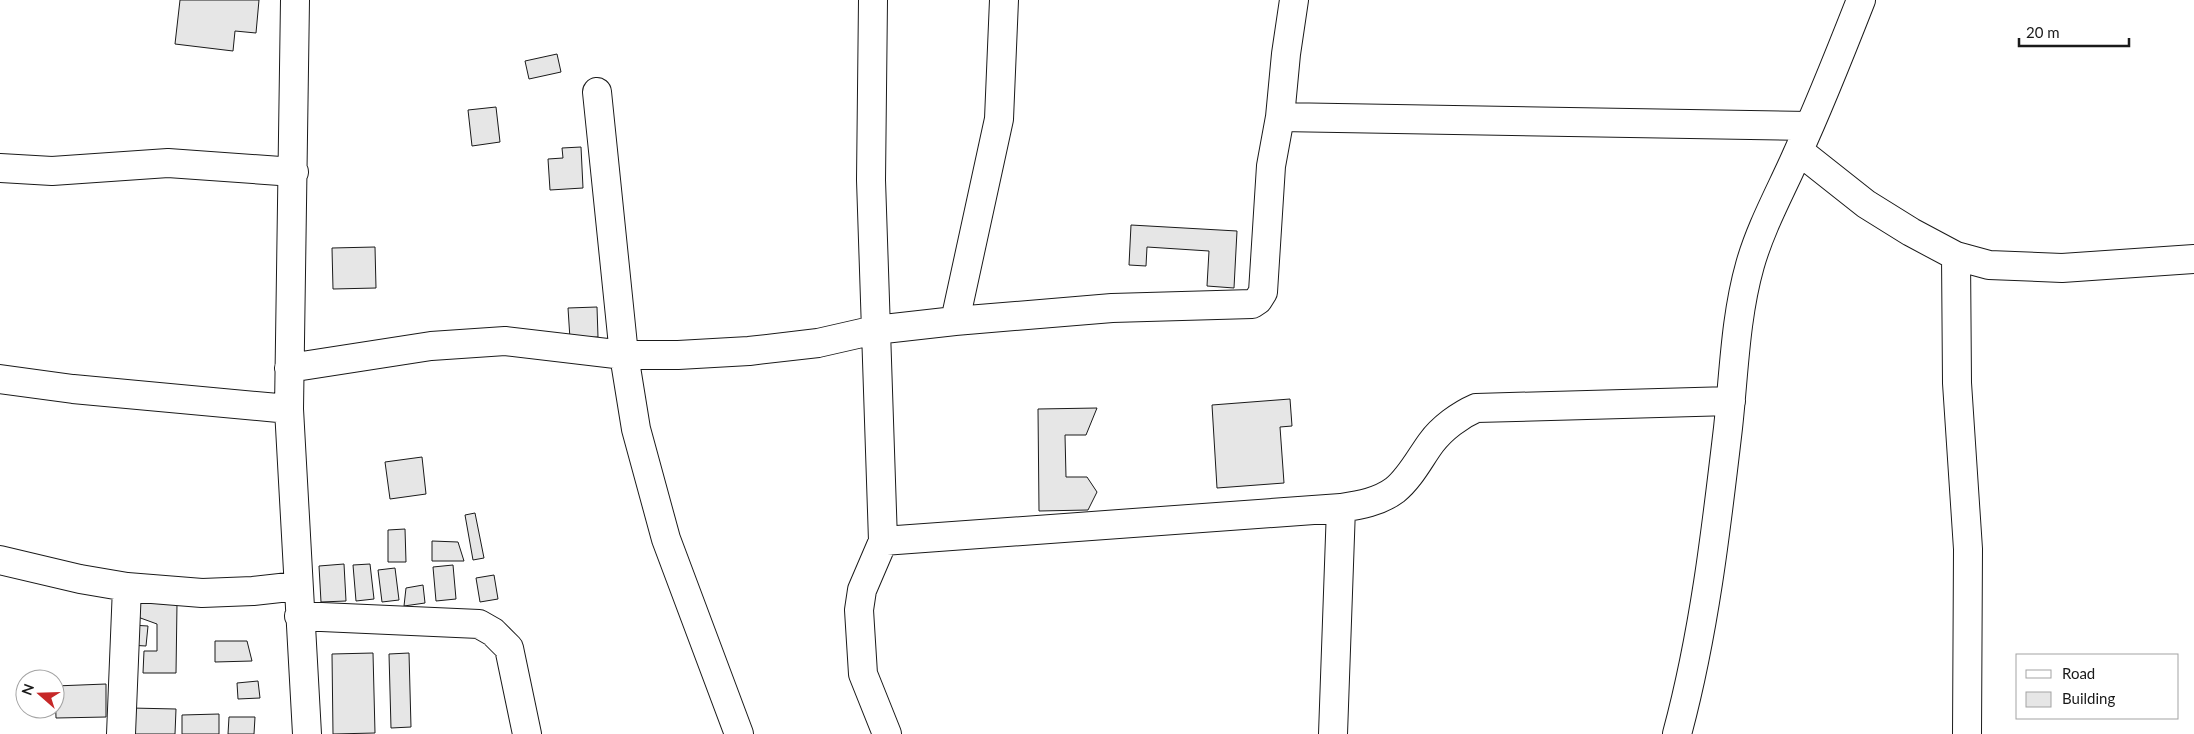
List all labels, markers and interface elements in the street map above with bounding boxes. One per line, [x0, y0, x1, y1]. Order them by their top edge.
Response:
scale bar [2019, 15, 2129, 47]
text: 20 m [2026, 23, 2060, 41]
legend [2016, 654, 2179, 719]
text: Road [2062, 664, 2095, 682]
north arrow [15, 669, 65, 719]
text: N [17, 681, 37, 697]
text: Building [2062, 689, 2115, 707]

